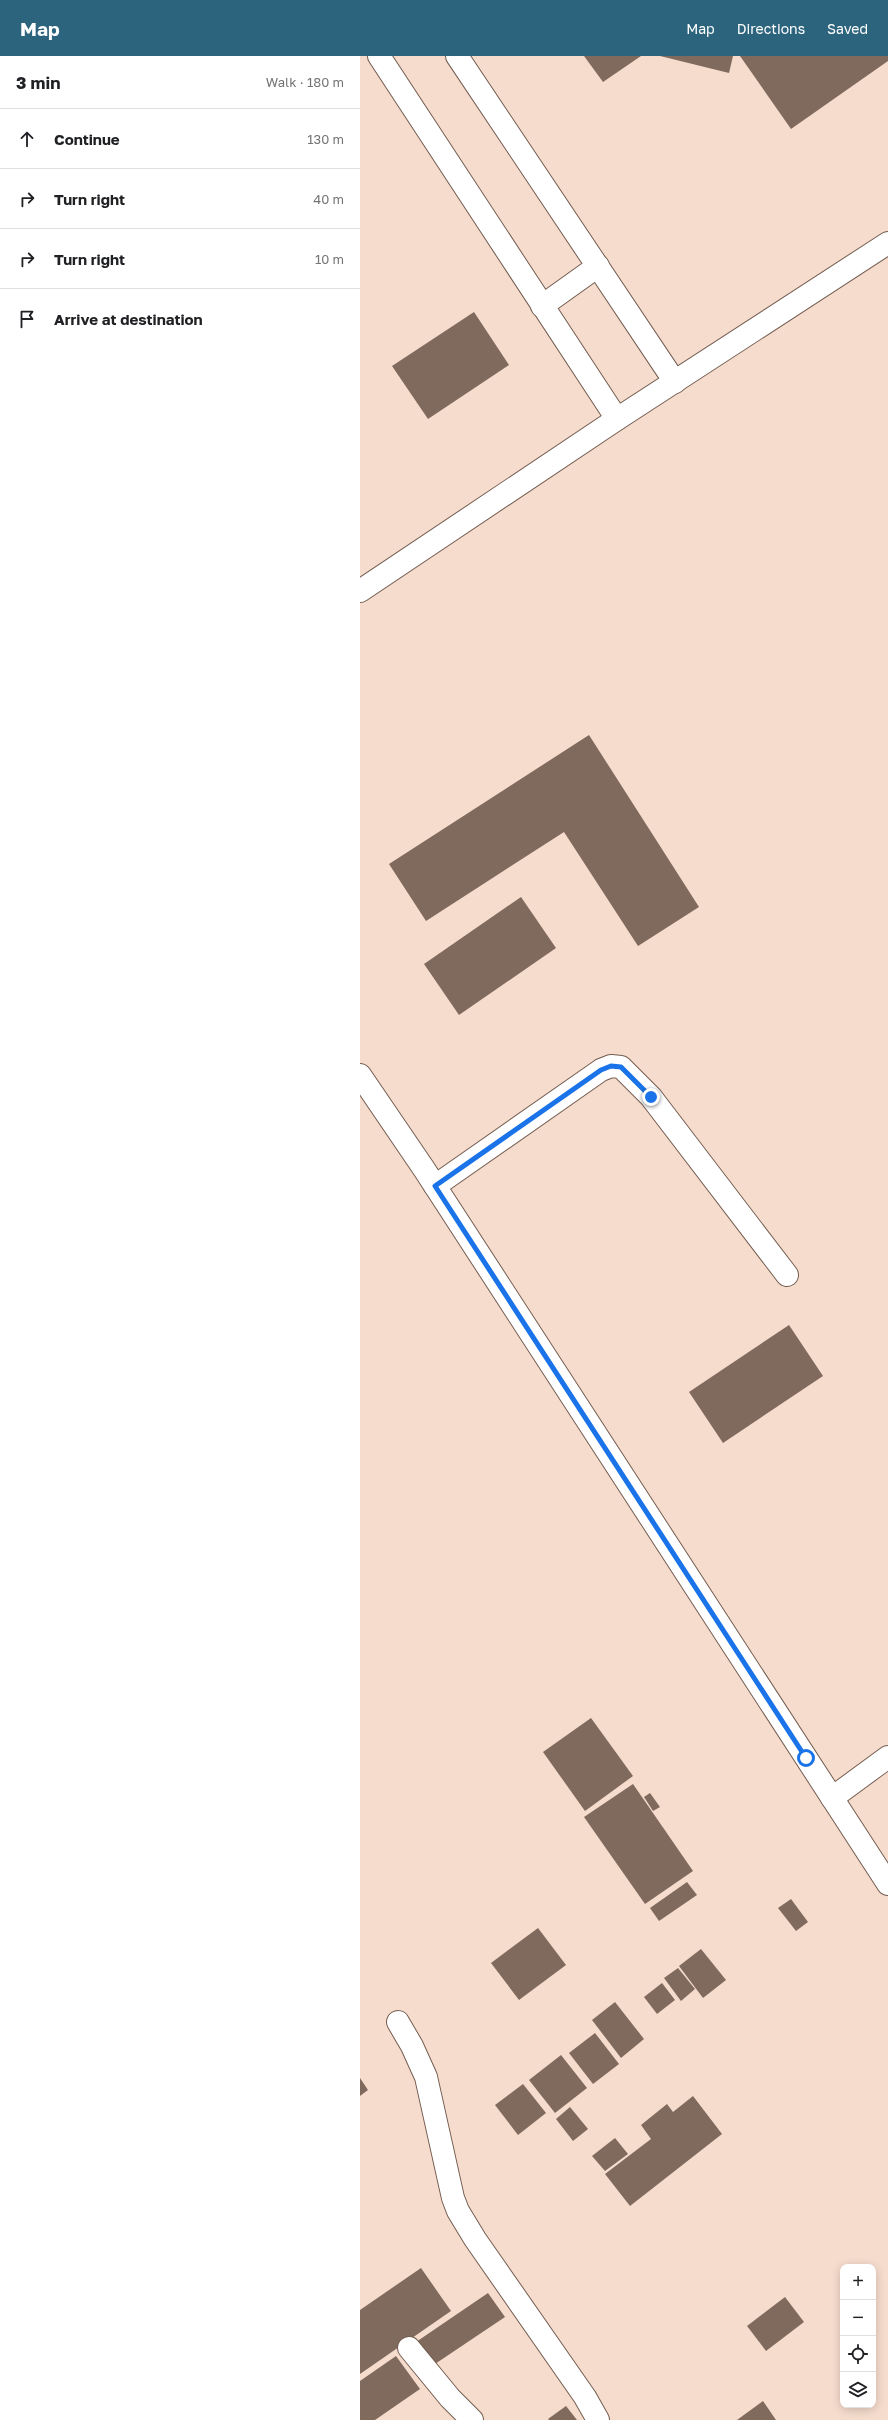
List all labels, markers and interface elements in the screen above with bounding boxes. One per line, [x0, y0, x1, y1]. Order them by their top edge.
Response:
text: Map [20, 17, 60, 40]
text: Map [686, 20, 715, 37]
text: Directions [737, 20, 805, 37]
text: Saved [827, 20, 868, 37]
text: 3 min [16, 72, 60, 93]
text: Walk · 180 m [266, 74, 344, 90]
icon: ahead [16, 128, 38, 150]
text: Continue [54, 130, 120, 148]
text: 130 m [307, 131, 344, 147]
icon: right [16, 188, 38, 210]
text: Turn right [54, 190, 125, 208]
text: 40 m [313, 191, 344, 207]
icon: right [16, 248, 38, 270]
text: Turn right [54, 250, 125, 268]
text: 10 m [315, 251, 344, 267]
icon: arrive [16, 308, 38, 330]
text: Arrive at destination [54, 310, 203, 328]
route end [642, 1088, 660, 1106]
route start [797, 1749, 815, 1767]
map controls [840, 2264, 876, 2408]
button: + [840, 2264, 876, 2300]
button: − [840, 2300, 876, 2336]
button: locate [840, 2336, 876, 2372]
button: layers [840, 2372, 876, 2408]

